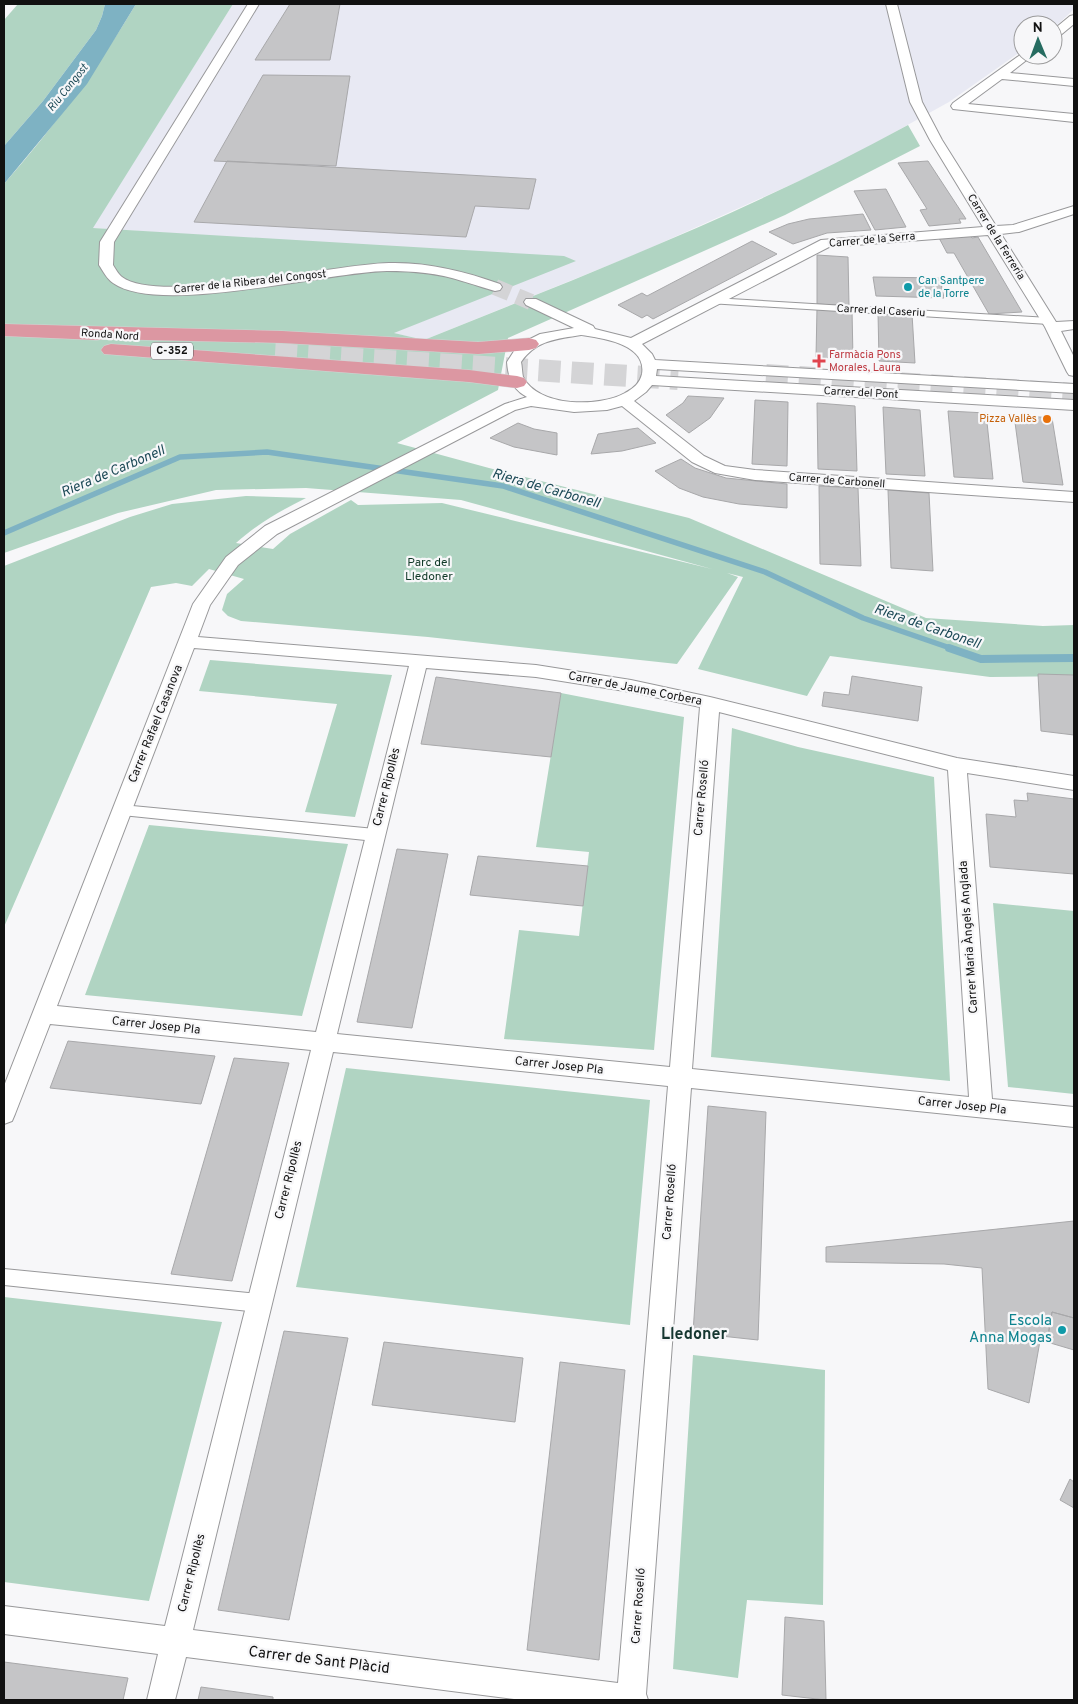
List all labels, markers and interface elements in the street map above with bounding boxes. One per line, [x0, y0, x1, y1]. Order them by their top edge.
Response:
north arrow [1013, 15, 1063, 65]
text: N [1033, 20, 1043, 37]
water label: Riu Congost [45, 61, 92, 115]
street label: Carrer de la Ferreria [964, 192, 1028, 283]
street label: Carrer de la Serra [828, 229, 916, 251]
street label: Carrer de la Ribera del Congost [173, 267, 327, 297]
place label: Can Santpere de la Torre [918, 274, 985, 301]
marker: Can Santpere de la Torre [902, 281, 914, 293]
street label: Carrer del Caseriu [836, 302, 926, 320]
street label: Ronda Nord [81, 326, 139, 344]
road number: C-352 [151, 342, 193, 360]
place label: Farmàcia Pons Morales, Laura [829, 348, 901, 375]
marker: Farmàcia Pons Morales, Laura [813, 355, 825, 367]
street label: Carrer del Pont [823, 384, 899, 402]
place label: Pizza Vallès [979, 412, 1037, 426]
marker: Pizza Vallès [1041, 413, 1053, 425]
water label: Riera de Carbonell [58, 442, 169, 502]
water label: Riera de Carbonell [490, 465, 603, 513]
street label: Carrer de Carbonell [788, 471, 886, 491]
park label: Parc del Lledoner [405, 555, 453, 585]
water label: Riera de Carbonell [872, 601, 984, 654]
street label: Carrer Rafael Casanova [125, 663, 187, 785]
street label: Carrer de Jaume Corbera [567, 668, 703, 710]
street label: Carrer Ripollès [370, 746, 404, 828]
street label: Carrer Roselló [691, 759, 713, 837]
street label: Carrer Maria Àngels Anglada [956, 860, 982, 1014]
street label: Carrer Josep Pla [111, 1013, 201, 1039]
street label: Carrer Josep Pla [514, 1053, 604, 1079]
street label: Carrer Josep Pla [917, 1093, 1007, 1119]
street label: Carrer Ripollès [272, 1139, 306, 1221]
street label: Carrer Roselló [659, 1163, 681, 1241]
place label: Escola Anna Mogas [969, 1312, 1052, 1348]
marker: Escola Anna Mogas [1056, 1324, 1068, 1336]
district label: Lledoner [661, 1325, 727, 1345]
street label: Carrer Ripollès [175, 1532, 209, 1614]
street label: Carrer Roselló [628, 1567, 650, 1645]
street label: Carrer de Sant Plàcid [247, 1643, 391, 1679]

